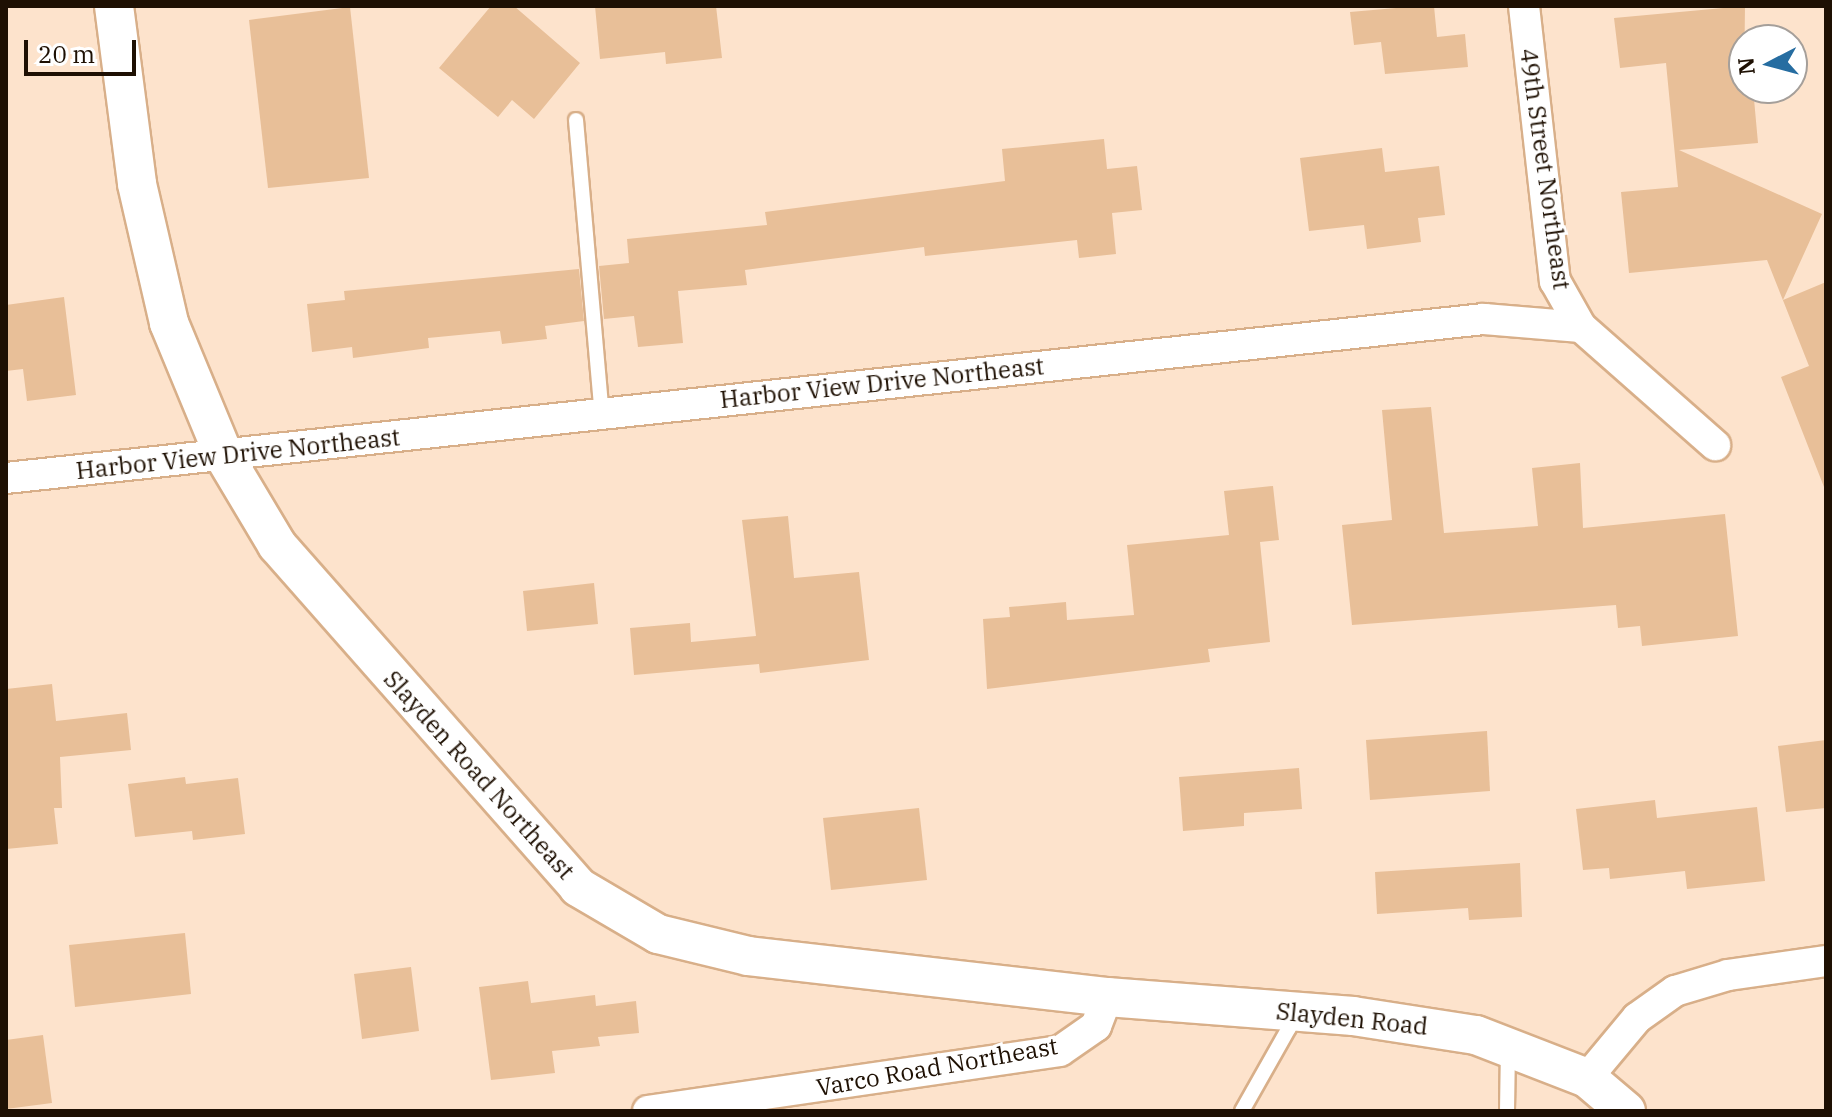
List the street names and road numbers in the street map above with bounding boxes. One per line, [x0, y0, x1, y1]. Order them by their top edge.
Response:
street label: 49th Street Northeast [1514, 46, 1576, 292]
street label: Harbor View Drive Northeast [718, 352, 1046, 414]
street label: Harbor View Drive Northeast [74, 423, 402, 485]
street label: Slayden Road Northeast [378, 665, 580, 885]
street label: Slayden Road [1275, 997, 1429, 1041]
street label: Varco Road Northeast [814, 1032, 1060, 1102]

